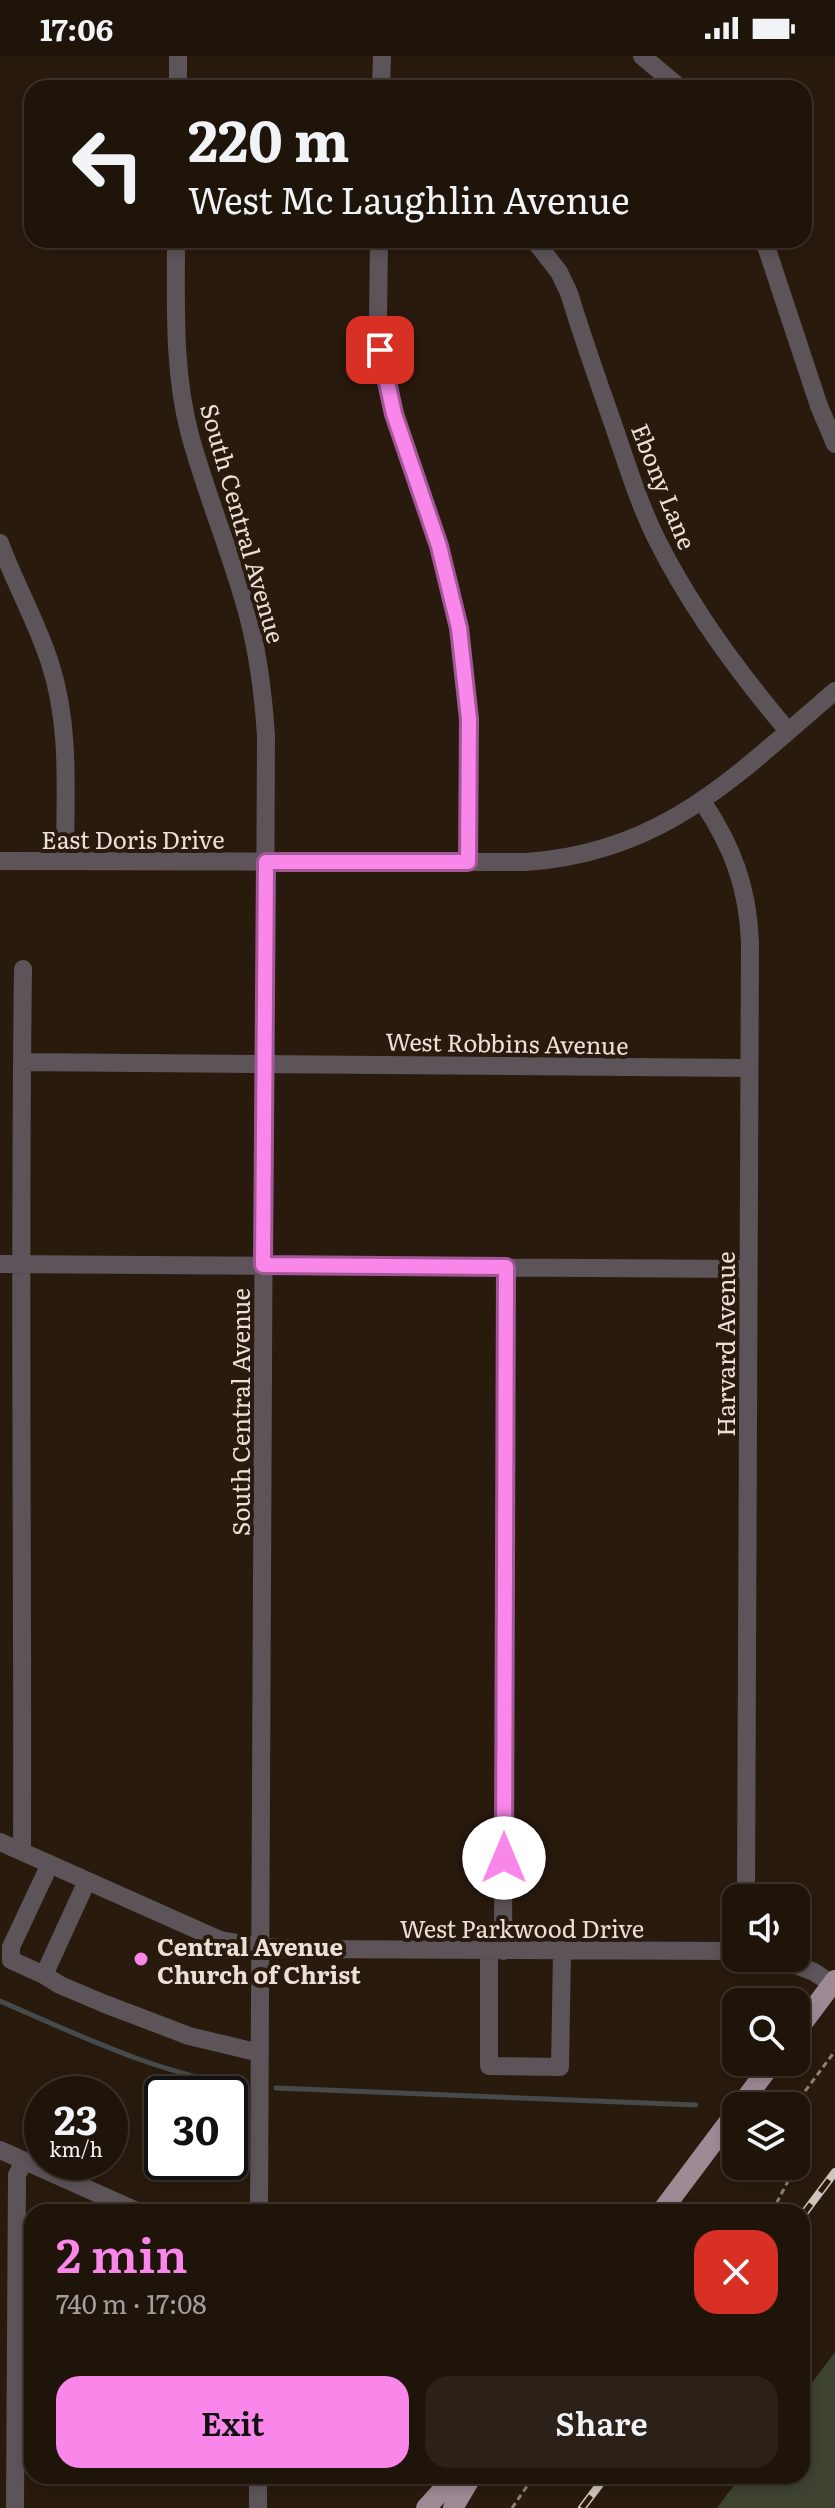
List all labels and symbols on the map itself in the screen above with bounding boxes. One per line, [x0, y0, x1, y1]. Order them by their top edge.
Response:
pin [346, 316, 414, 384]
street label: South Central Avenue [193, 399, 295, 647]
street label: Ebony Lane [624, 418, 706, 554]
street label: East Doris Drive [41, 821, 225, 856]
street label: West Robbins Avenue [385, 1022, 629, 1062]
street label: Harvard Avenue [707, 1251, 742, 1437]
street label: South Central Avenue [222, 1288, 257, 1536]
position arrow [462, 1816, 546, 1900]
street label: West Parkwood Drive [400, 1910, 644, 1945]
place label: Central Avenue Church of Christ [157, 1928, 361, 1991]
marker: Central Avenue Church of Christ [132, 1950, 150, 1968]
speed limit sign: 30 [144, 2076, 248, 2180]

